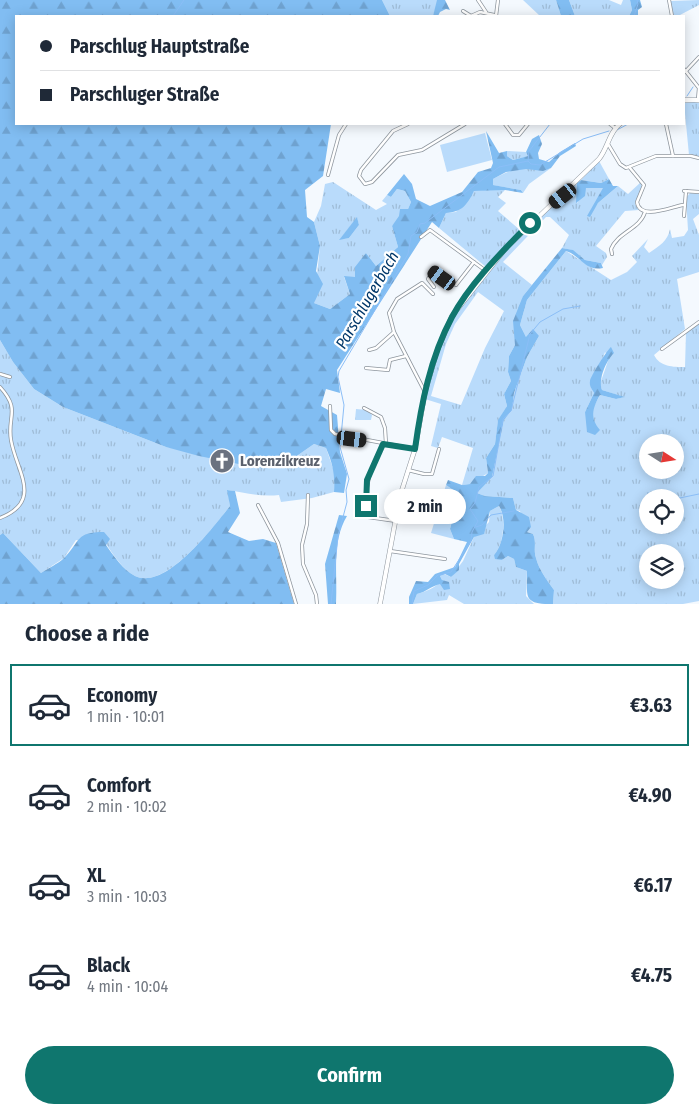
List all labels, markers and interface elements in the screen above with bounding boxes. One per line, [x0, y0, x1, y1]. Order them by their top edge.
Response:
text: Parschlug Hauptstraße [70, 35, 249, 58]
text: Parschluger Straße [70, 83, 219, 106]
car [546, 181, 579, 211]
route start [519, 212, 541, 234]
water label: Parschlugerbach [331, 248, 403, 352]
car [425, 263, 458, 293]
car [336, 430, 367, 448]
north arrow [639, 434, 684, 479]
map controls [639, 434, 684, 589]
church icon: Lorenzikreuz [209, 448, 235, 474]
place label: Lorenzikreuz [240, 452, 320, 470]
callout: 2 min [384, 488, 466, 524]
button: locate [639, 489, 684, 534]
route end [355, 495, 377, 517]
text: 2 min [407, 497, 443, 516]
button: layers [639, 544, 684, 589]
text: Choose a ride [25, 620, 149, 647]
icon: car [27, 683, 72, 728]
text: Economy [87, 684, 157, 707]
text: €3.63 [630, 694, 672, 717]
text: 1 min · 10:01 [87, 707, 165, 726]
icon: car [27, 773, 72, 818]
text: Comfort [87, 774, 151, 797]
text: €4.90 [629, 784, 672, 807]
text: 2 min · 10:02 [87, 797, 167, 816]
icon: car [27, 863, 72, 908]
text: XL [87, 864, 106, 887]
text: €6.17 [634, 874, 672, 897]
text: 3 min · 10:03 [87, 887, 167, 906]
icon: car [27, 953, 72, 998]
text: Black [87, 954, 130, 977]
text: €4.75 [631, 964, 672, 987]
text: 4 min · 10:04 [87, 977, 168, 996]
button: Confirm [25, 1046, 674, 1104]

